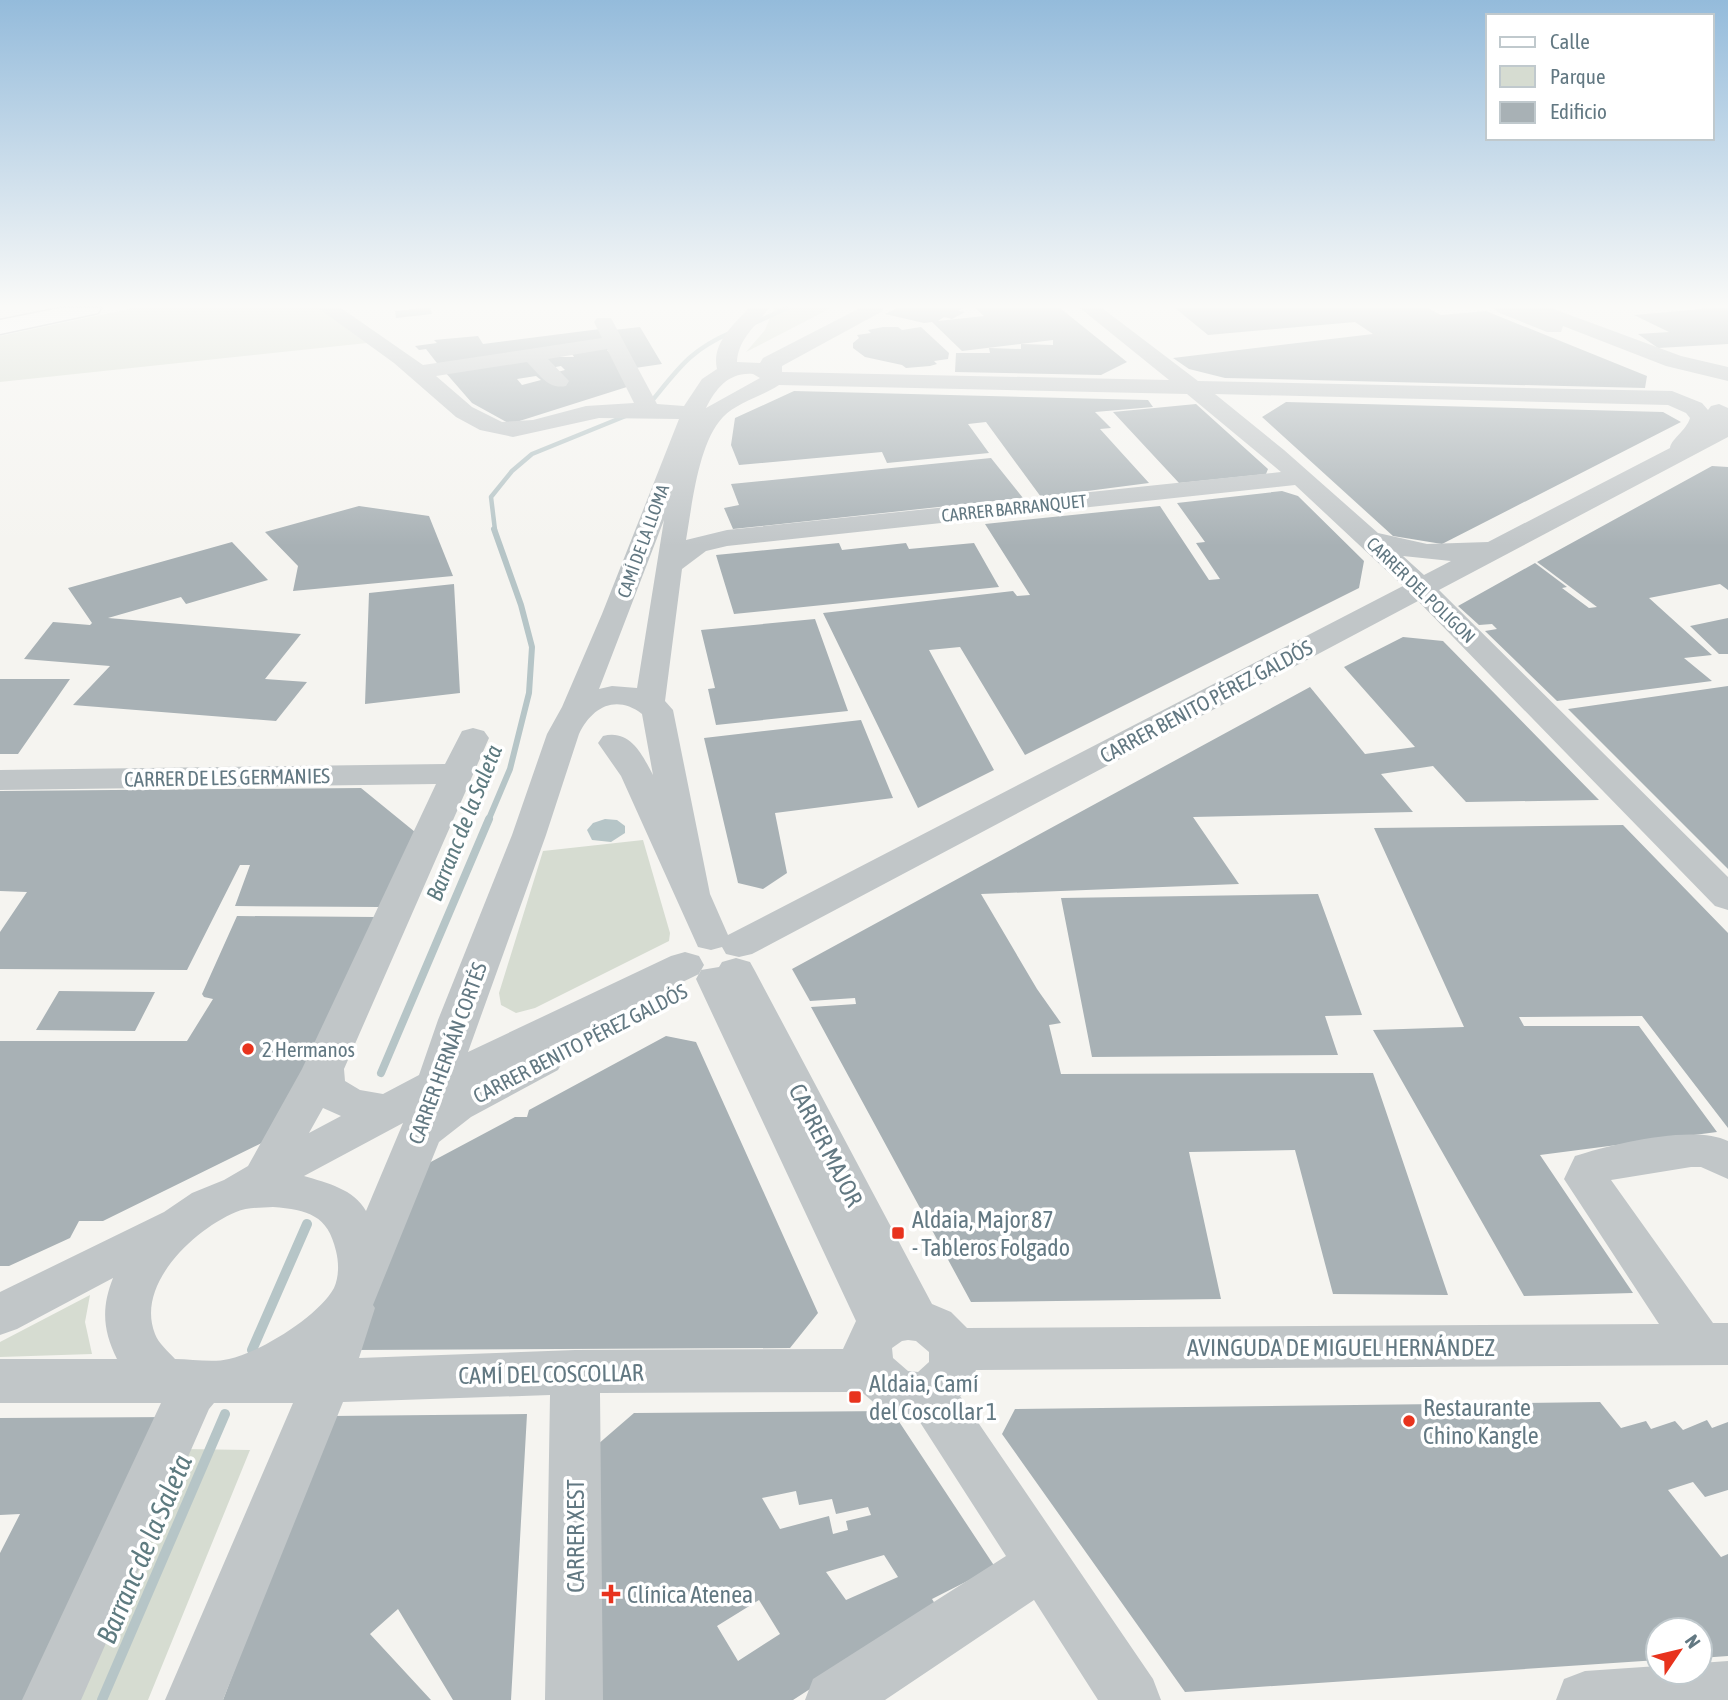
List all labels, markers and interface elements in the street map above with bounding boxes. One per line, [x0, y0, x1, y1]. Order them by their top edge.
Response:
legend [1486, 14, 1714, 140]
text: Calle [1550, 29, 1590, 53]
text: Parque [1550, 64, 1605, 88]
text: Edificio [1550, 99, 1607, 123]
street label: CAMÍ DE LA LLOMA [613, 481, 673, 601]
street label: CARRER BARRANQUET [941, 490, 1088, 526]
street label: CARRER DEL POLIGON [1362, 533, 1480, 647]
street label: CARRER BENITO PÉREZ GALDÓS [1096, 635, 1316, 767]
water label: Barranc de la Saleta [421, 741, 507, 905]
street label: CARRER DE LES GERMANIES [124, 763, 330, 791]
street label: CARRER HERNÁN CORTÉS [403, 959, 491, 1147]
street label: CARRER BENITO PÉREZ GALDÓS [469, 978, 691, 1108]
place label: 2 Hermanos [262, 1037, 355, 1061]
marker: 2 Hermanos [240, 1041, 256, 1057]
street label: CARRER MAJOR [784, 1079, 868, 1211]
place label: Aldaia, Major 87 - Tableros Folgado [912, 1206, 1070, 1261]
marker: Aldaia, Major 87 - Tableros Folgado [890, 1225, 906, 1241]
street label: AVINGUDA DE MIGUEL HERNÁNDEZ [1187, 1334, 1495, 1361]
street label: CAMÍ DEL COSCOLLAR [458, 1359, 644, 1389]
place label: Aldaia, Camí del Coscollar 1 [869, 1370, 997, 1425]
marker: Aldaia, Camí del Coscollar 1 [847, 1389, 863, 1405]
place label: Restaurante Chino Kangle [1423, 1394, 1539, 1449]
marker: Restaurante Chino Kangle [1401, 1413, 1417, 1429]
water label: Barranc de la Saleta [90, 1450, 198, 1648]
street label: CARRER XEST [562, 1479, 589, 1593]
place label: Clínica Atenea [627, 1581, 753, 1608]
marker: Clínica Atenea [601, 1584, 621, 1604]
north arrow [1644, 1616, 1714, 1686]
text: N [1681, 1630, 1705, 1652]

